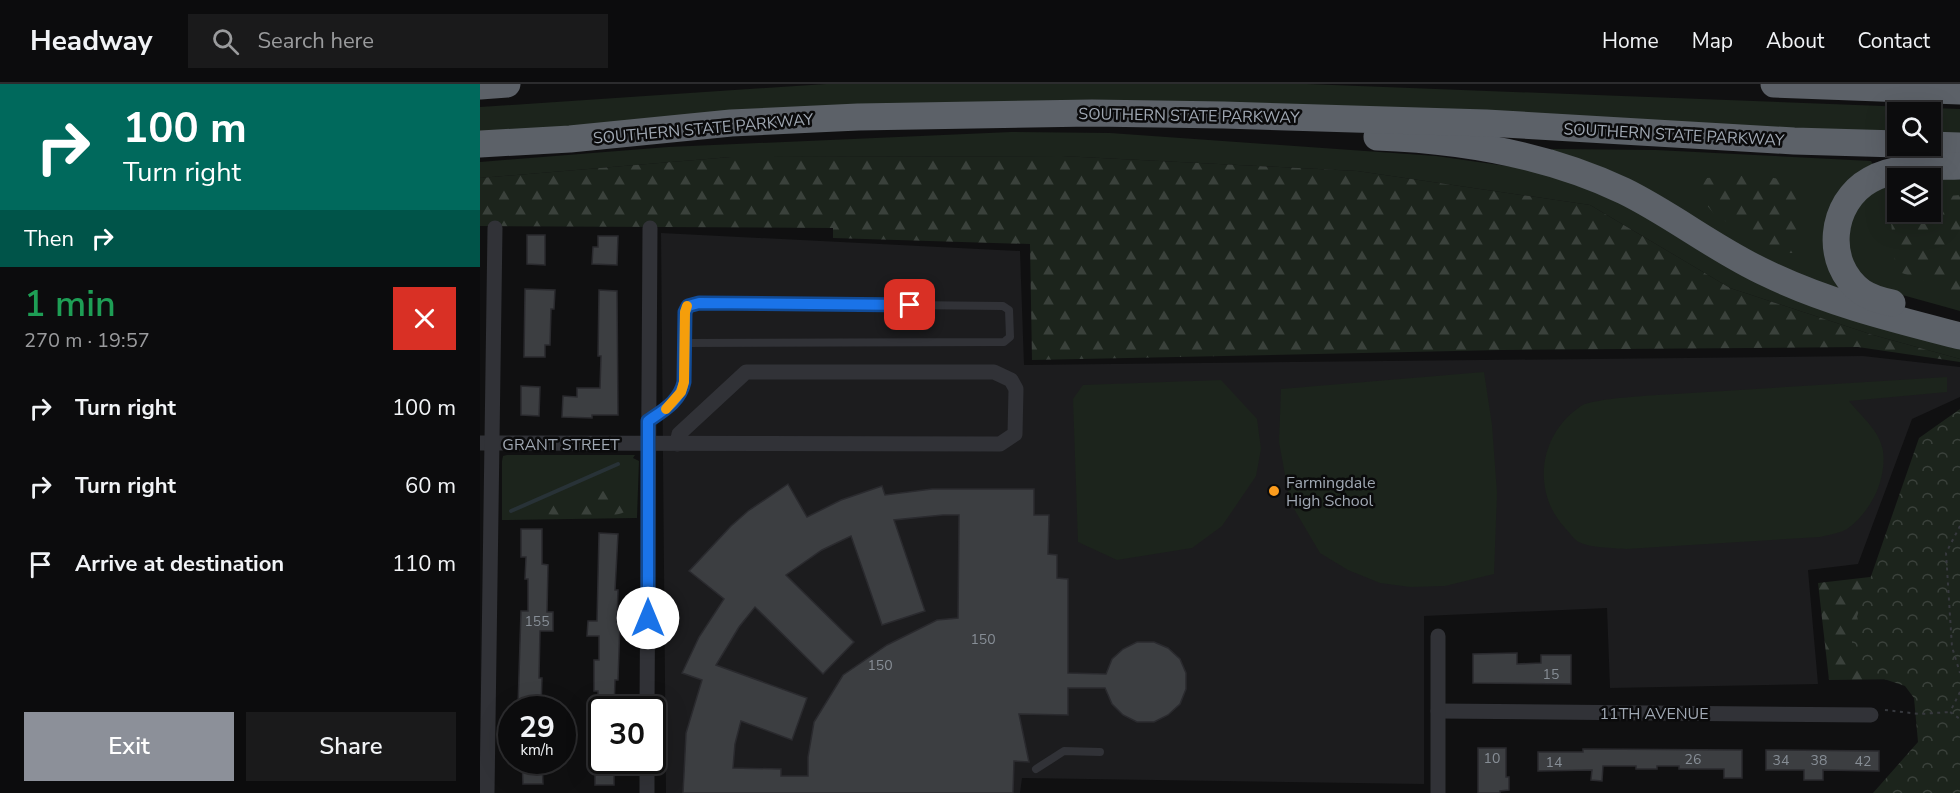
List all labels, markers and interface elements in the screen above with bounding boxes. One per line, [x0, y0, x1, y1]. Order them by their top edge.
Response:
search box [188, 14, 608, 68]
text: Headway [30, 22, 152, 60]
icon: search [209, 25, 242, 58]
text: Search here [257, 26, 374, 56]
text: Home [1602, 27, 1659, 55]
text: Map [1692, 27, 1733, 55]
text: About [1766, 27, 1824, 55]
text: Contact [1857, 27, 1930, 55]
text: 100 m [123, 100, 247, 157]
map controls [1887, 102, 1941, 222]
button: search [1887, 102, 1941, 156]
street label: SOUTHERN STATE PARKWAY [1078, 103, 1300, 129]
icon: right [24, 108, 102, 186]
street label: SOUTHERN STATE PARKWAY [592, 108, 815, 150]
street label: SOUTHERN STATE PARKWAY [1563, 118, 1785, 152]
text: Turn right [123, 154, 241, 191]
button: layers [1887, 168, 1941, 222]
icon: right [86, 222, 119, 255]
text: Then [24, 224, 74, 254]
pin [884, 279, 935, 330]
text: 1 min [24, 280, 116, 329]
button: close [393, 287, 456, 350]
icon: arrive [893, 288, 926, 321]
text: 270 m · 19:57 [24, 327, 150, 354]
icon: right [24, 392, 57, 425]
text: Turn right [75, 393, 176, 423]
text: 100 m [392, 393, 456, 423]
street label: GRANT STREET [502, 434, 620, 456]
icon: right [24, 470, 57, 503]
text: Turn right [75, 471, 176, 501]
text: 60 m [405, 471, 456, 501]
place label: Farmingdale High School [1286, 472, 1376, 512]
marker: Farmingdale High School [1267, 484, 1281, 498]
icon: arrive [24, 548, 57, 581]
text: Arrive at destination [75, 549, 284, 579]
text: 110 m [392, 549, 456, 579]
position arrow [616, 586, 680, 650]
house number: 155 [524, 612, 550, 631]
house number: 150 [970, 630, 996, 649]
house number: 150 [867, 656, 893, 675]
house number: 15 [1543, 665, 1559, 684]
speed limit sign: 30 [588, 696, 666, 774]
street label: 11TH AVENUE [1599, 703, 1709, 725]
text: 29 [519, 707, 555, 748]
button: Exit [24, 712, 234, 781]
button: Share [246, 712, 456, 781]
text: km/h [520, 740, 554, 760]
house number: 10 [1484, 749, 1500, 768]
house number: 26 [1685, 750, 1701, 769]
house number: 34 [1773, 751, 1789, 770]
house number: 38 [1811, 751, 1827, 770]
house number: 42 [1855, 752, 1871, 771]
house number: 14 [1546, 753, 1562, 772]

